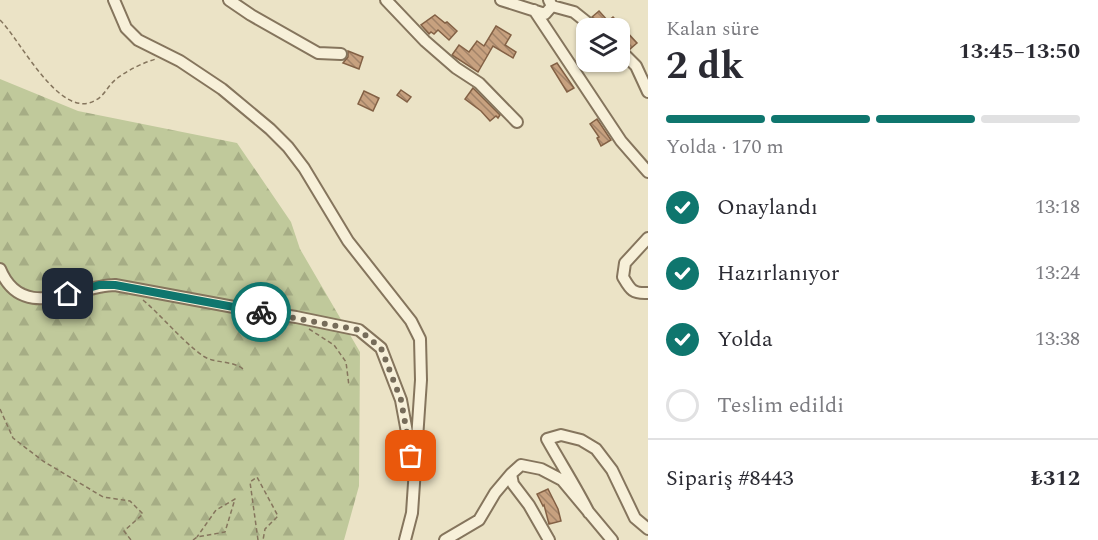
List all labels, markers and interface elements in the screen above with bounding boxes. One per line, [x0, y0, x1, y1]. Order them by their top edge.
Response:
text: Kalan süre [666, 14, 759, 44]
map controls [576, 18, 630, 72]
button: layers [576, 18, 630, 72]
text: 13:45–13:50 [958, 35, 1080, 68]
text: 2 dk [666, 37, 744, 96]
text: Yolda · 170 m [666, 132, 784, 162]
icon: check [666, 191, 699, 224]
text: Onaylandı [717, 191, 818, 224]
text: 13:18 [1035, 192, 1080, 222]
icon: check [666, 257, 699, 290]
text: Hazırlanıyor [717, 257, 840, 290]
text: 13:24 [1035, 258, 1080, 288]
pin [42, 268, 93, 319]
icon: home [51, 277, 84, 310]
courier [231, 282, 291, 342]
icon: bike [245, 296, 278, 329]
icon: check [666, 323, 699, 356]
text: Yolda [717, 323, 773, 356]
text: 13:38 [1035, 324, 1080, 354]
text: Teslim edildi [717, 389, 844, 422]
pin [385, 430, 436, 481]
icon: bag [394, 439, 427, 472]
text: Sipariş #8443 [666, 462, 794, 495]
text: ₺312 [1031, 462, 1080, 495]

